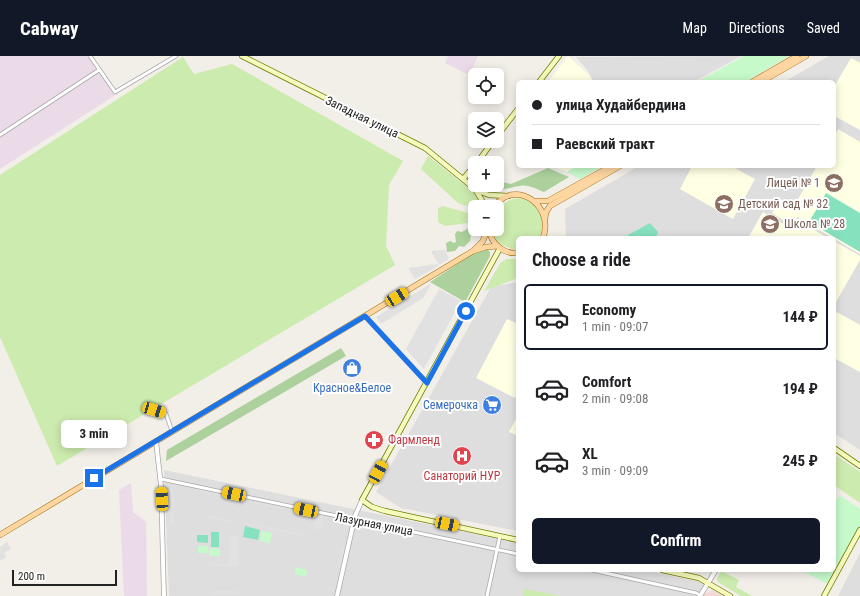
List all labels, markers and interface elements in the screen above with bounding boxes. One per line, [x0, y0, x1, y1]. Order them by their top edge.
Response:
text: Cabway [20, 17, 79, 40]
text: Map [683, 20, 707, 36]
text: Directions [729, 20, 785, 36]
text: Saved [807, 20, 840, 36]
map controls [468, 68, 504, 236]
button: locate [468, 68, 504, 104]
street label: Западная улица [323, 93, 401, 141]
text: улица Худайбердина [556, 96, 686, 114]
button: layers [468, 112, 504, 148]
text: Раевский тракт [556, 135, 655, 153]
button: + [468, 156, 504, 192]
school or university icon: Лицей № 1 [823, 172, 845, 194]
place label: Лицей № 1 [766, 176, 820, 190]
school or university icon: Детский сад № 32 [713, 193, 735, 215]
place label: Детский сад № 32 [738, 197, 828, 211]
button: − [468, 200, 504, 236]
school or university icon: Школа № 28 [759, 213, 781, 235]
place label: Школа № 28 [784, 217, 845, 231]
text: Choose a ride [532, 249, 631, 270]
car [384, 286, 410, 308]
icon: car [534, 299, 570, 335]
text: Economy [582, 301, 636, 319]
route start [457, 302, 475, 320]
text: 144 ₽ [782, 308, 818, 326]
text: 1 min · 09:07 [582, 319, 648, 334]
shop icon: Красное&Белое [341, 357, 363, 379]
icon: car [534, 371, 570, 407]
text: Comfort [582, 373, 631, 391]
text: 194 ₽ [782, 380, 818, 398]
place label: Красное&Белое [313, 381, 391, 395]
text: 2 min · 09:08 [582, 391, 648, 406]
supermarket icon: Семерочка [481, 394, 503, 416]
place label: Семерочка [423, 398, 478, 412]
car [141, 401, 167, 419]
callout: 3 min [61, 420, 127, 448]
text: 3 min [80, 426, 108, 441]
pharmacy icon: Фармленд [363, 429, 385, 451]
place label: Фармленд [388, 433, 440, 447]
icon: car [534, 443, 570, 479]
hospital icon: Санаторий НУР [451, 445, 473, 467]
text: XL [582, 445, 598, 463]
text: 245 ₽ [782, 452, 818, 470]
car [367, 459, 389, 485]
text: 3 min · 09:09 [582, 463, 648, 478]
route end [85, 469, 103, 487]
place label: Санаторий НУР [424, 469, 501, 483]
car [221, 486, 247, 502]
car [155, 487, 169, 511]
car [293, 502, 319, 518]
street label: Лазурная улица [334, 510, 414, 538]
car [434, 516, 460, 532]
button: Confirm [532, 518, 820, 564]
scale bar [12, 568, 117, 587]
text: 200 m [18, 570, 45, 583]

